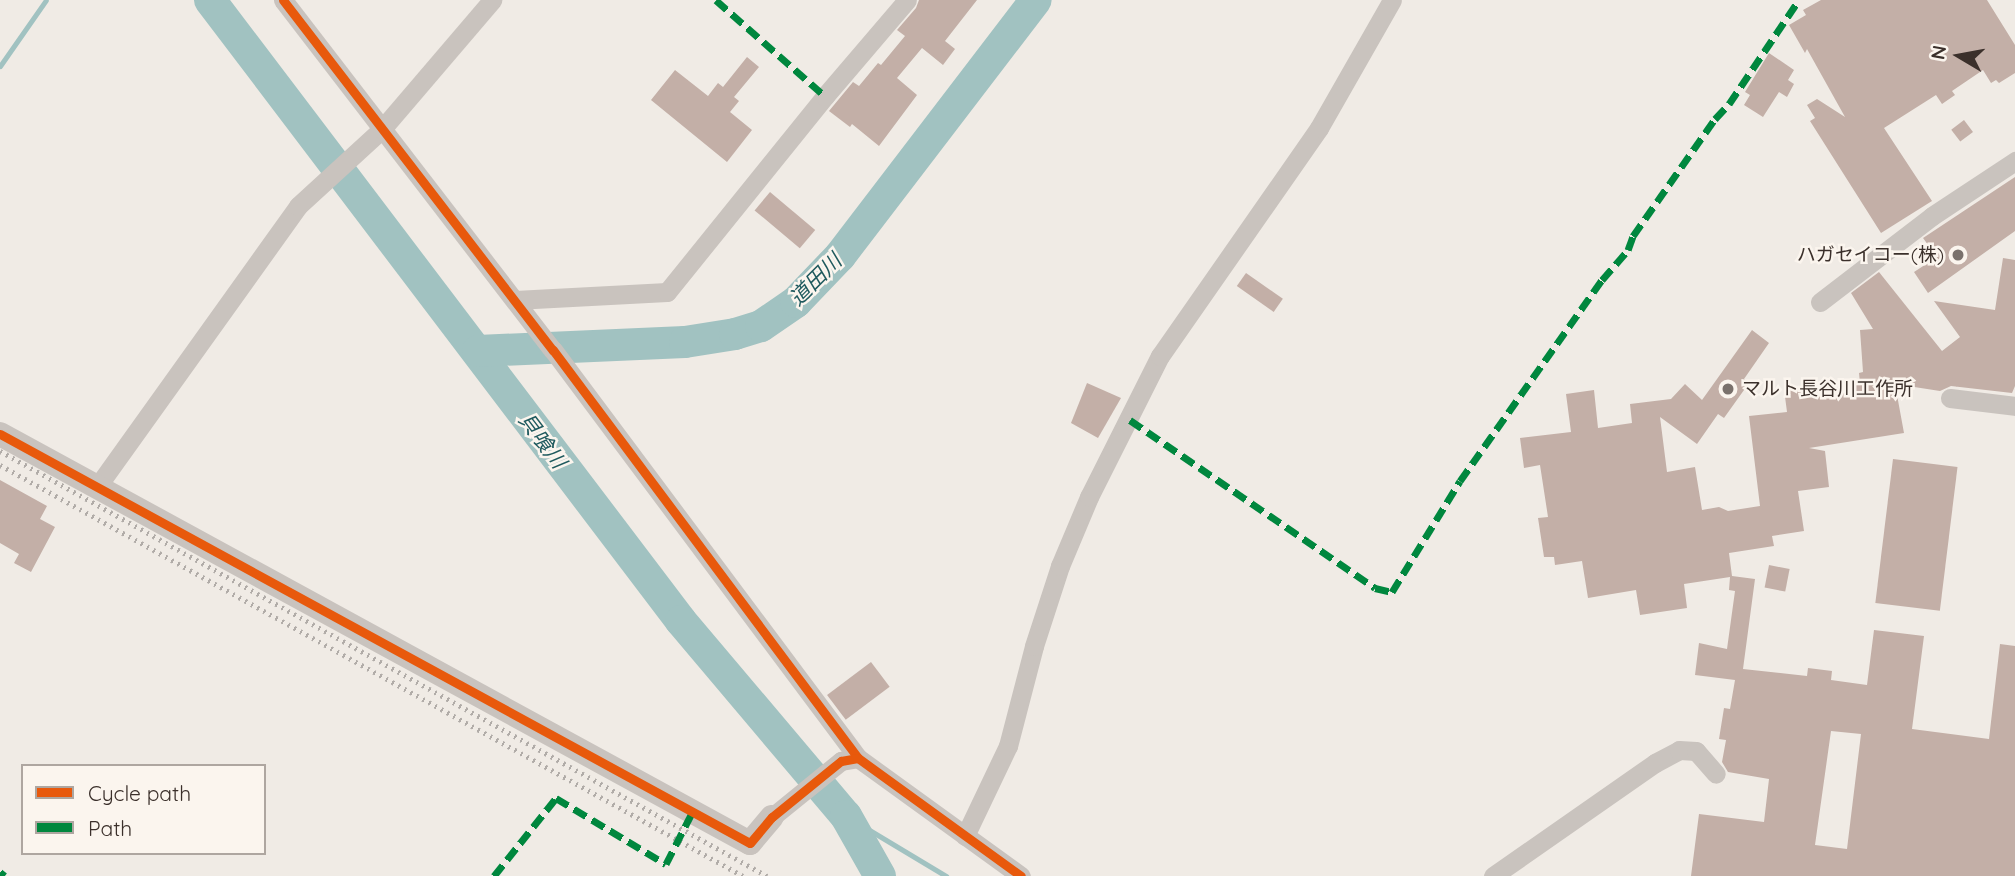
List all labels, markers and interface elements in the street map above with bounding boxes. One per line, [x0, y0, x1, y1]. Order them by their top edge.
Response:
north arrow [1924, 21, 1994, 91]
text: N [1925, 43, 1951, 61]
place label: ハガセイコー(株) [1797, 244, 1944, 266]
marker: ハガセイコー(株) [1950, 247, 1966, 263]
water label: 道田川 [784, 248, 846, 310]
place label: マルト長谷川工作所 [1742, 378, 1913, 400]
marker: マルト長谷川工作所 [1720, 381, 1736, 397]
water label: 貝喰川 [514, 407, 572, 473]
legend [21, 764, 266, 855]
text: Cycle path [88, 780, 191, 806]
text: Path [88, 815, 132, 841]

